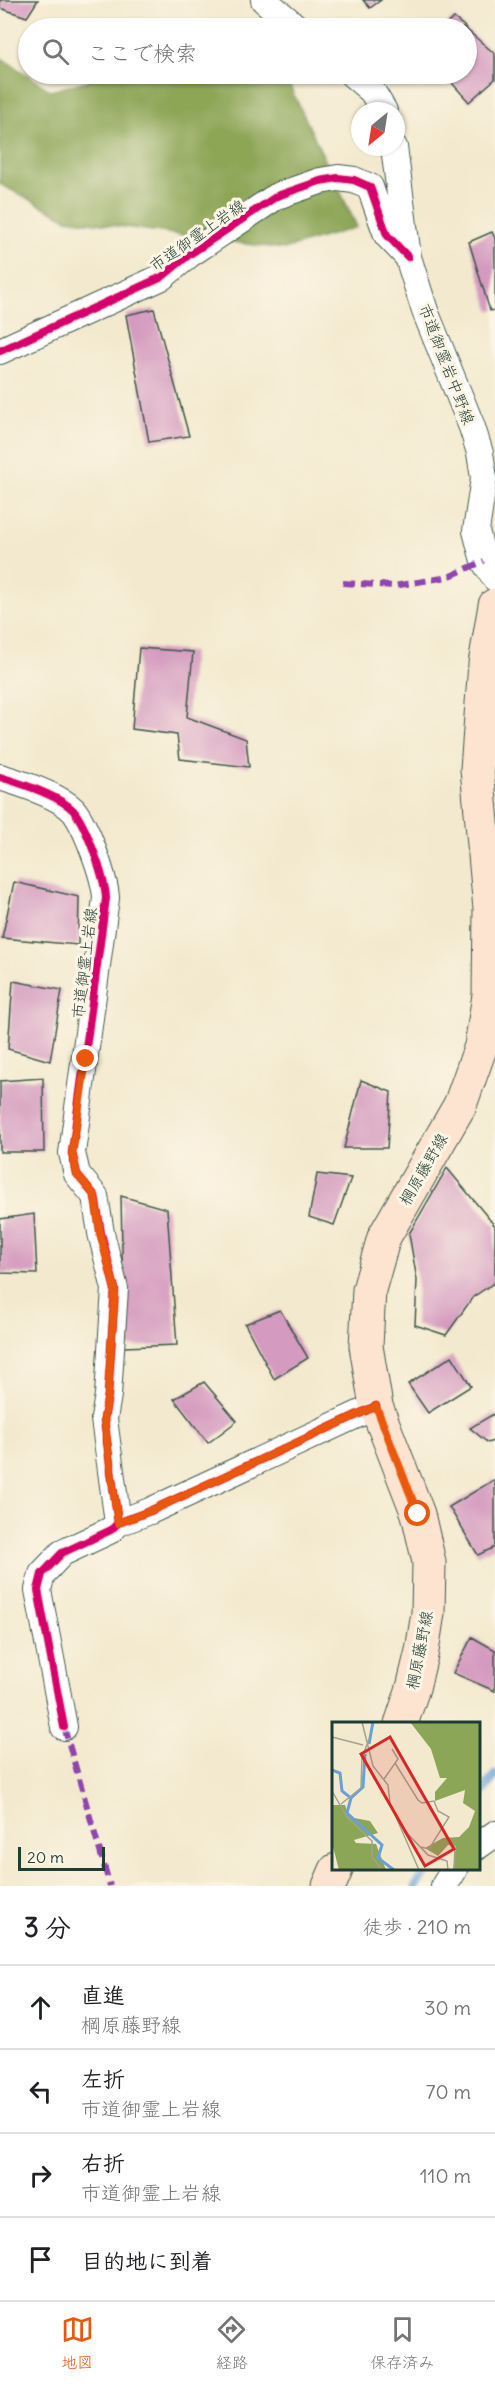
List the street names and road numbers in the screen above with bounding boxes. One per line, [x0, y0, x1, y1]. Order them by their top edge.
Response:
street label: 市道御霊上岩線 [145, 195, 249, 275]
street label: 市道御霊岩中野線 [415, 301, 479, 427]
street label: 市道御霊上岩線 [67, 906, 101, 1020]
street label: 棡原藤野線 [394, 1129, 452, 1209]
street label: 棡原藤野線 [402, 1609, 436, 1691]

